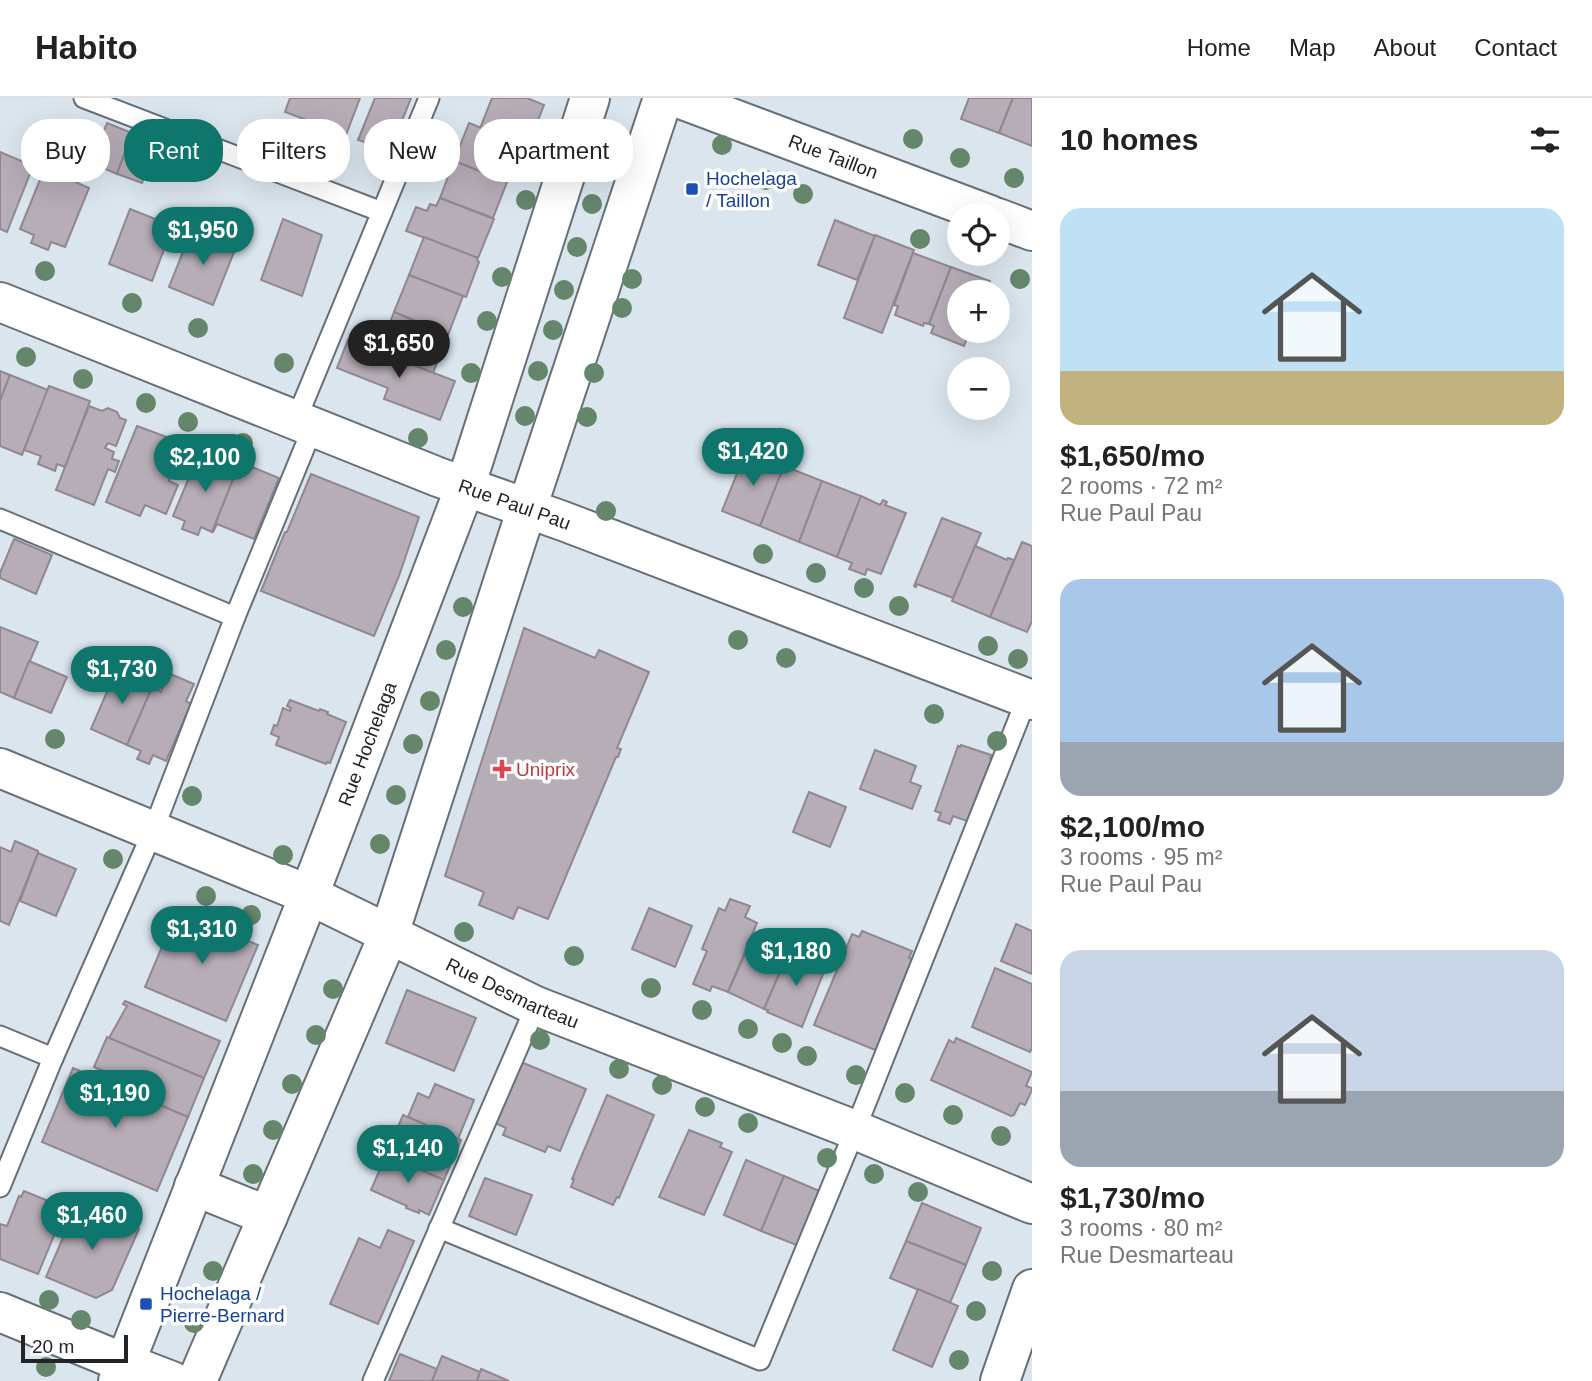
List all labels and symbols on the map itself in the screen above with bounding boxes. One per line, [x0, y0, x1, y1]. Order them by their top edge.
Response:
street label: Rue Taillon [786, 130, 881, 183]
place label: Hochelaga / Taillon [706, 168, 797, 211]
marker: Hochelaga / Taillon [684, 181, 700, 197]
pin: $1,950 [146, 208, 260, 267]
pin: $1,650 [342, 320, 456, 380]
pin: $1,420 [696, 428, 810, 488]
pin: $2,100 [148, 434, 262, 494]
street label: Rue Paul Pau [456, 475, 574, 534]
pin: $1,730 [65, 646, 179, 706]
street label: Rue Hochelaga [334, 679, 401, 809]
place label: Uniprix [516, 759, 576, 780]
marker: Uniprix [494, 761, 510, 777]
pin: $1,310 [145, 906, 259, 966]
pin: $1,180 [739, 928, 853, 988]
street label: Rue Desmarteau [443, 954, 582, 1033]
pin: $1,190 [58, 1070, 172, 1130]
pin: $1,140 [351, 1126, 465, 1185]
pin: $1,460 [35, 1192, 149, 1252]
place label: Hochelaga / Pierre-Bernard [160, 1283, 285, 1326]
marker: Hochelaga / Pierre-Bernard [138, 1296, 154, 1312]
scale bar [21, 1332, 128, 1364]

